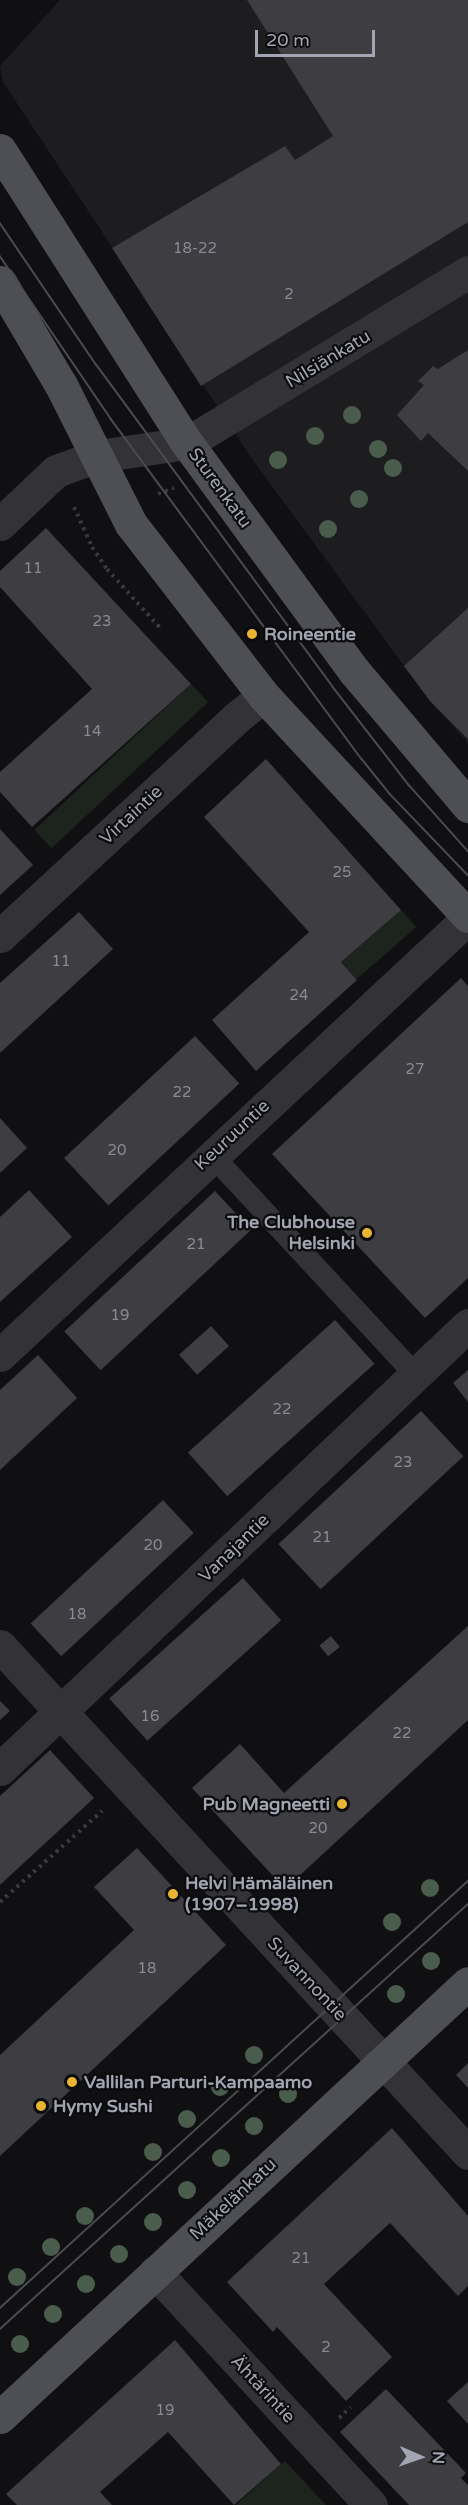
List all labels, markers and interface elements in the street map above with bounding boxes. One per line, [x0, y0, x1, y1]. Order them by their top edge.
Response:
scale bar [258, 18, 378, 56]
text: 20 m [266, 29, 310, 51]
house number: 18-22 [173, 240, 217, 258]
house number: 2 [284, 286, 294, 304]
street label: Nilsiänkatu [282, 325, 374, 393]
street label: Sturenkatu [184, 444, 256, 532]
house number: 11 [24, 560, 42, 578]
house number: 23 [93, 613, 111, 631]
place label: Roineentie [264, 623, 356, 645]
marker: Roineentie [245, 627, 259, 641]
house number: 14 [83, 723, 101, 741]
street label: Virtaintie [95, 781, 167, 849]
house number: 25 [333, 864, 351, 882]
house number: 11 [52, 953, 70, 971]
house number: 24 [290, 987, 308, 1005]
house number: 27 [406, 1061, 424, 1079]
house number: 22 [173, 1084, 191, 1102]
street label: Keuruuntie [190, 1095, 274, 1175]
house number: 20 [108, 1142, 126, 1160]
place label: The Clubhouse Helsinki [227, 1212, 355, 1254]
marker: The Clubhouse Helsinki [360, 1226, 374, 1240]
house number: 21 [187, 1236, 205, 1254]
house number: 19 [111, 1307, 129, 1325]
house number: 22 [273, 1401, 291, 1419]
house number: 23 [394, 1454, 412, 1472]
street label: Vanajantie [194, 1509, 274, 1587]
house number: 21 [313, 1529, 331, 1547]
house number: 20 [144, 1537, 162, 1555]
house number: 18 [68, 1606, 86, 1624]
house number: 16 [141, 1708, 159, 1726]
house number: 22 [393, 1725, 411, 1743]
place label: Pub Magneetti [203, 1793, 330, 1815]
marker: Pub Magneetti [335, 1797, 349, 1811]
house number: 20 [309, 1820, 327, 1838]
place label: Helvi Hämäläinen (1907–1998) [185, 1873, 333, 1916]
marker: Helvi Hämäläinen (1907–1998) [166, 1887, 180, 1901]
street label: Suvannontie [263, 1933, 351, 2025]
house number: 18 [138, 1960, 156, 1978]
place label: Vallilan Parturi-Kampaamo [84, 2071, 312, 2093]
marker: Vallilan Parturi-Kampaamo [65, 2075, 79, 2089]
place label: Hymy Sushi [53, 2095, 153, 2117]
marker: Hymy Sushi [34, 2099, 48, 2113]
street label: Mäkelänkatu [185, 2154, 281, 2244]
house number: 21 [292, 2250, 310, 2268]
house number: 2 [321, 2339, 331, 2357]
street label: Ähtärintie [226, 2351, 300, 2427]
house number: 19 [156, 2402, 174, 2420]
north arrow [390, 2427, 450, 2487]
text: N [428, 2451, 448, 2464]

